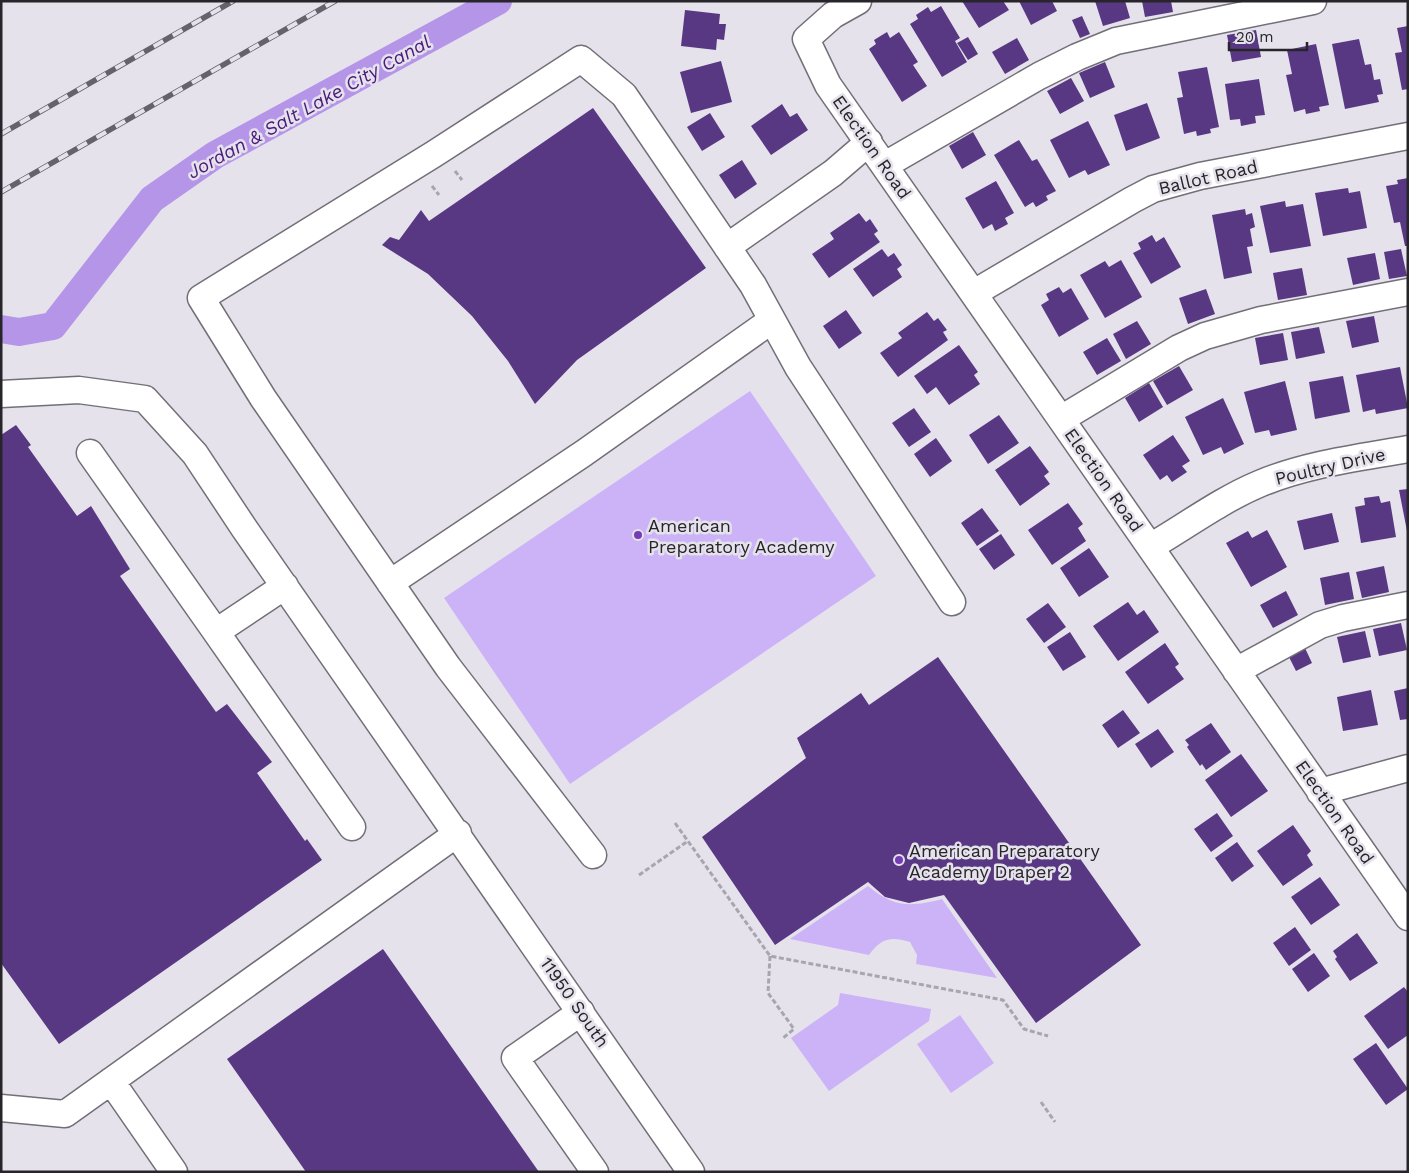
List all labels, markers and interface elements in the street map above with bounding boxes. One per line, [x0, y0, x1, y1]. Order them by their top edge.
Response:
scale bar [1229, 20, 1306, 52]
text: 20 m [1236, 28, 1274, 46]
water label: Jordan & Salt Lake City Canal [183, 30, 435, 184]
street label: Election Road [828, 91, 916, 203]
street label: Ballot Road [1156, 155, 1260, 199]
street label: Election Road [1060, 424, 1148, 536]
street label: Poultry Drive [1273, 443, 1387, 489]
place label: American Preparatory Academy [648, 515, 835, 557]
marker: American Preparatory Academy [632, 529, 644, 541]
street label: Election Road [1291, 756, 1379, 868]
place label: American Preparatory Academy Draper 2 [909, 840, 1101, 882]
marker: American Preparatory Academy Draper 2 [893, 854, 905, 866]
street label: 11950 South [536, 953, 614, 1051]

